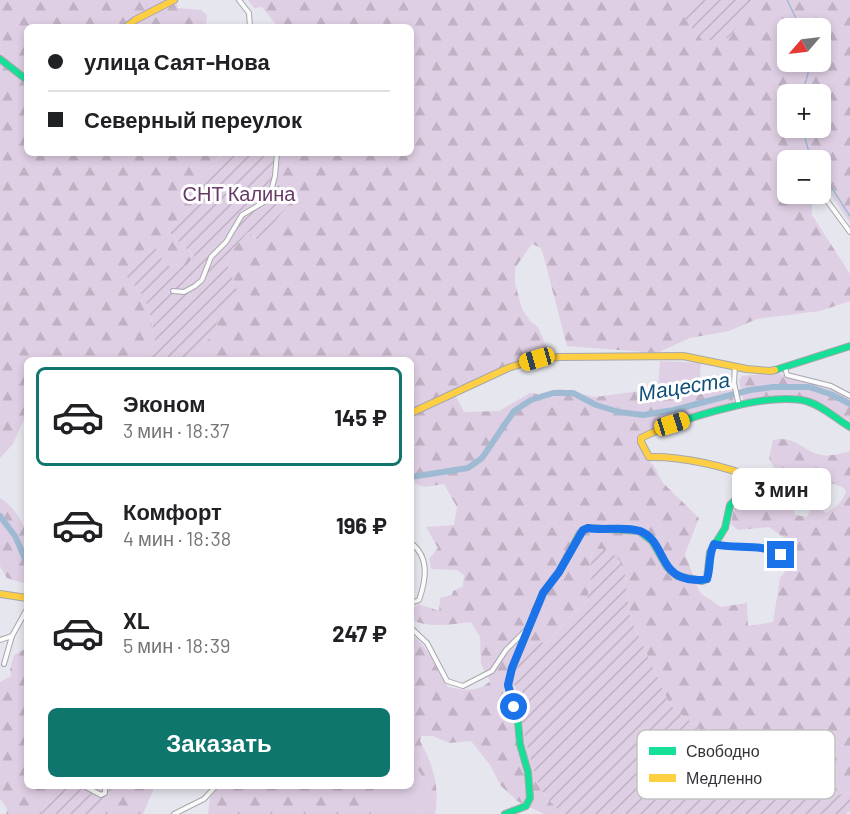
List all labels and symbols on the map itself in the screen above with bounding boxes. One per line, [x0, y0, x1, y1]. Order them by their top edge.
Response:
north arrow [777, 18, 831, 72]
park label: СНТ Калина [183, 181, 296, 205]
car [517, 345, 557, 373]
water label: Мацеста [636, 366, 731, 405]
car [652, 410, 692, 438]
callout: 3 мин [732, 468, 830, 510]
route end [767, 541, 794, 568]
route start [500, 693, 527, 720]
legend [637, 730, 835, 799]
text: Свободно [686, 741, 760, 760]
text: Медленно [686, 768, 762, 787]

